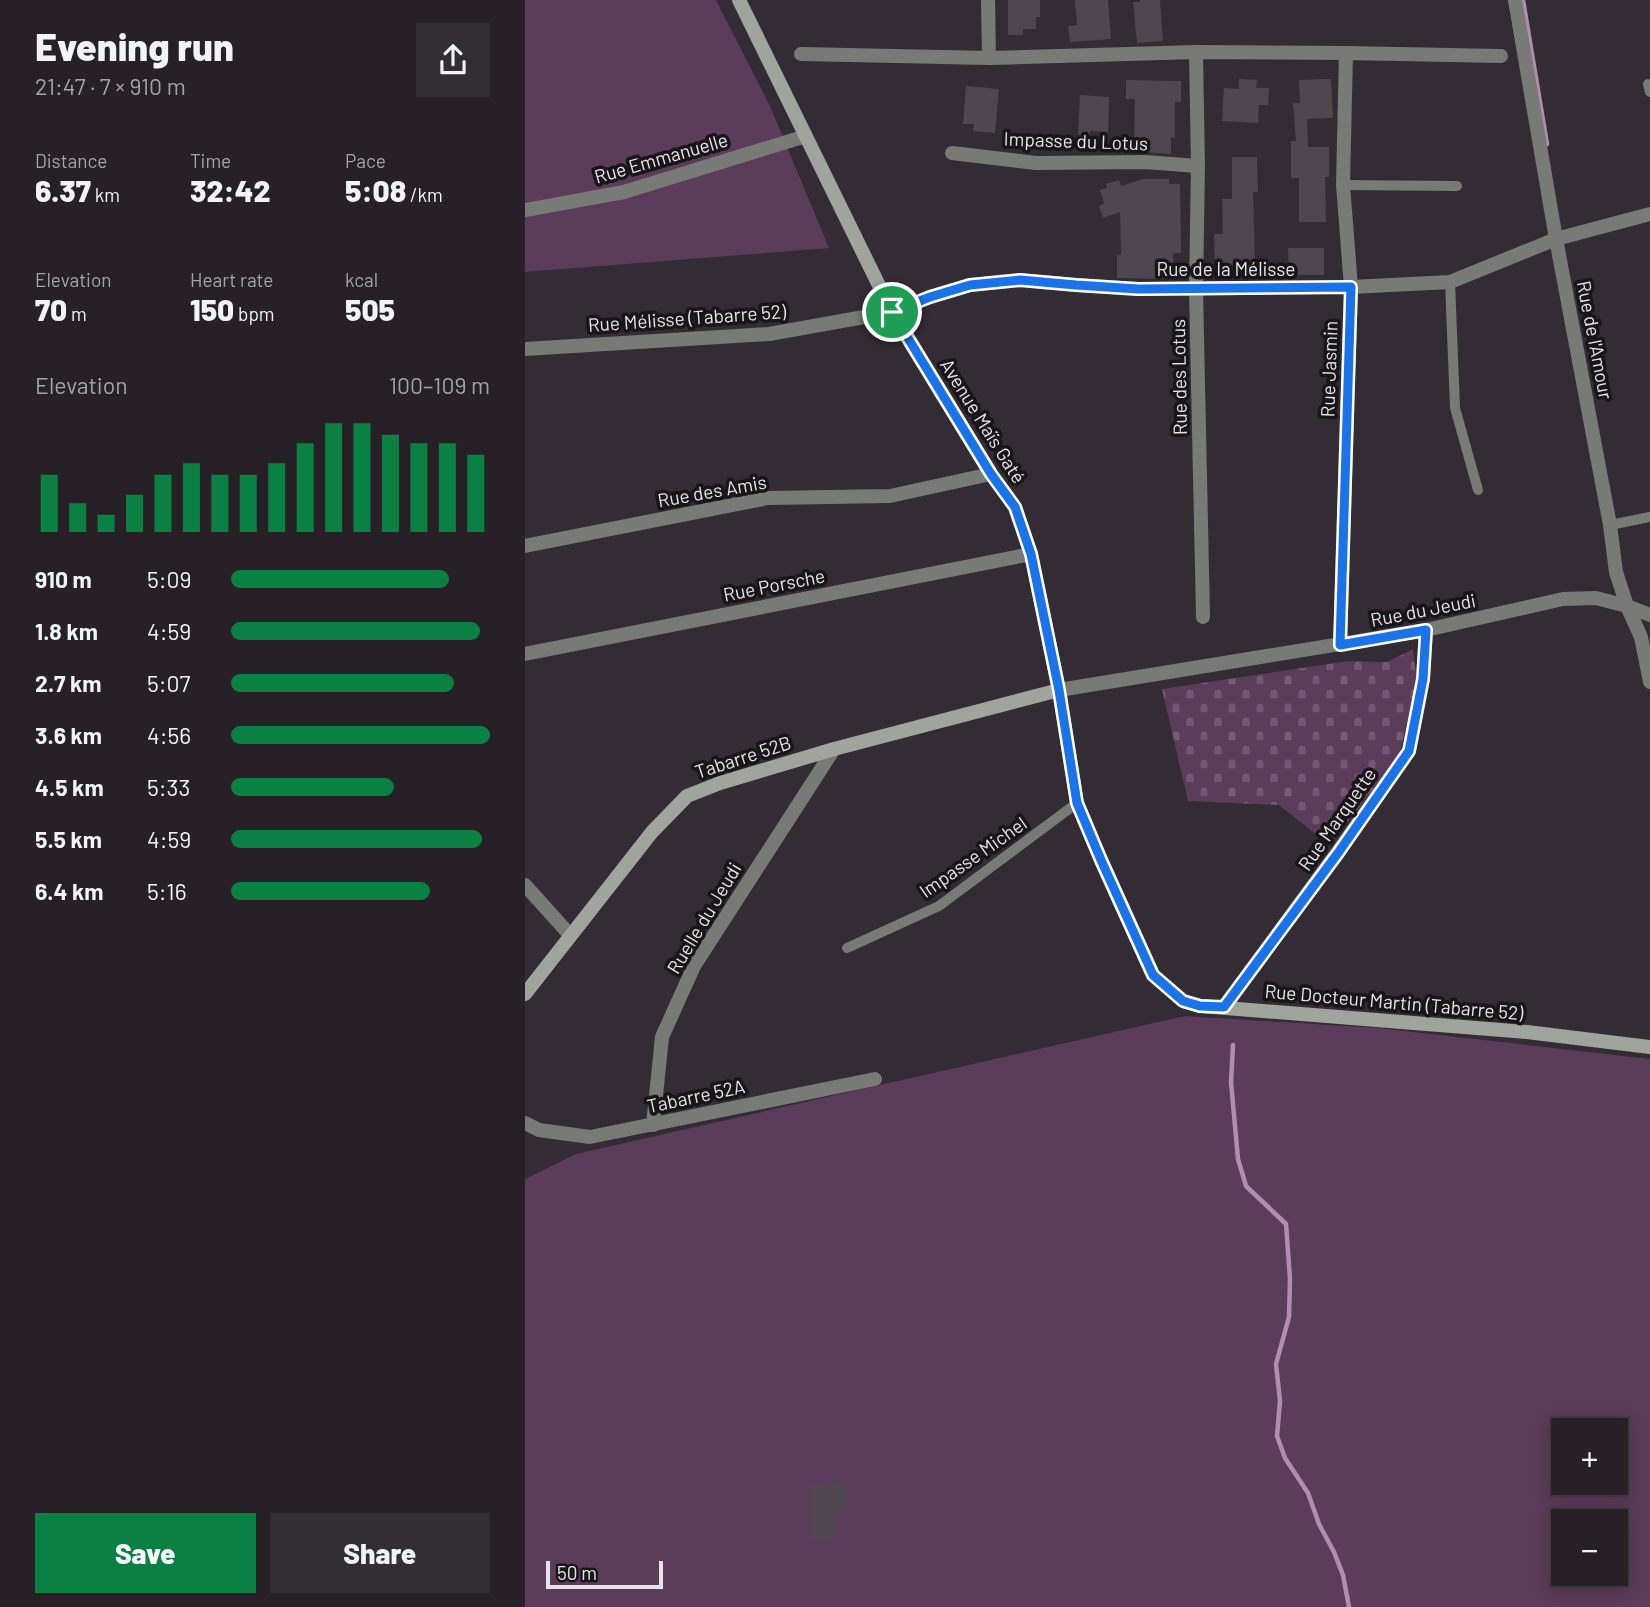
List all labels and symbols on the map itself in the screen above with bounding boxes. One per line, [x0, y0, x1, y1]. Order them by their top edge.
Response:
street label: Impasse du Lotus [1003, 126, 1149, 155]
street label: Rue Emmanuelle [591, 127, 730, 188]
street label: Rue de la Mélisse [1157, 257, 1295, 280]
street label: Rue de l'Amour [1573, 279, 1618, 401]
pin [862, 282, 922, 342]
street label: Rue Mélisse (Tabarre 52) [587, 299, 788, 336]
street label: Rue des Lotus [1166, 319, 1191, 435]
street label: Rue Jasmin [1315, 320, 1342, 418]
street label: Avenue Maïs Gaté [936, 354, 1031, 487]
street label: Rue des Amis [656, 470, 768, 511]
street label: Rue Porsche [721, 563, 827, 606]
street label: Rue du Jeudi [1368, 588, 1477, 631]
street label: Tabarre 52B [692, 730, 794, 783]
street label: Rue Marquette [1293, 763, 1380, 874]
street label: Impasse Michel [915, 811, 1031, 902]
street label: Ruelle du Jeudi [661, 858, 746, 977]
street label: Rue Docteur Martin (Tabarre 52) [1264, 979, 1525, 1024]
street label: Tabarre 52A [645, 1074, 747, 1117]
scale bar [546, 1558, 663, 1590]

